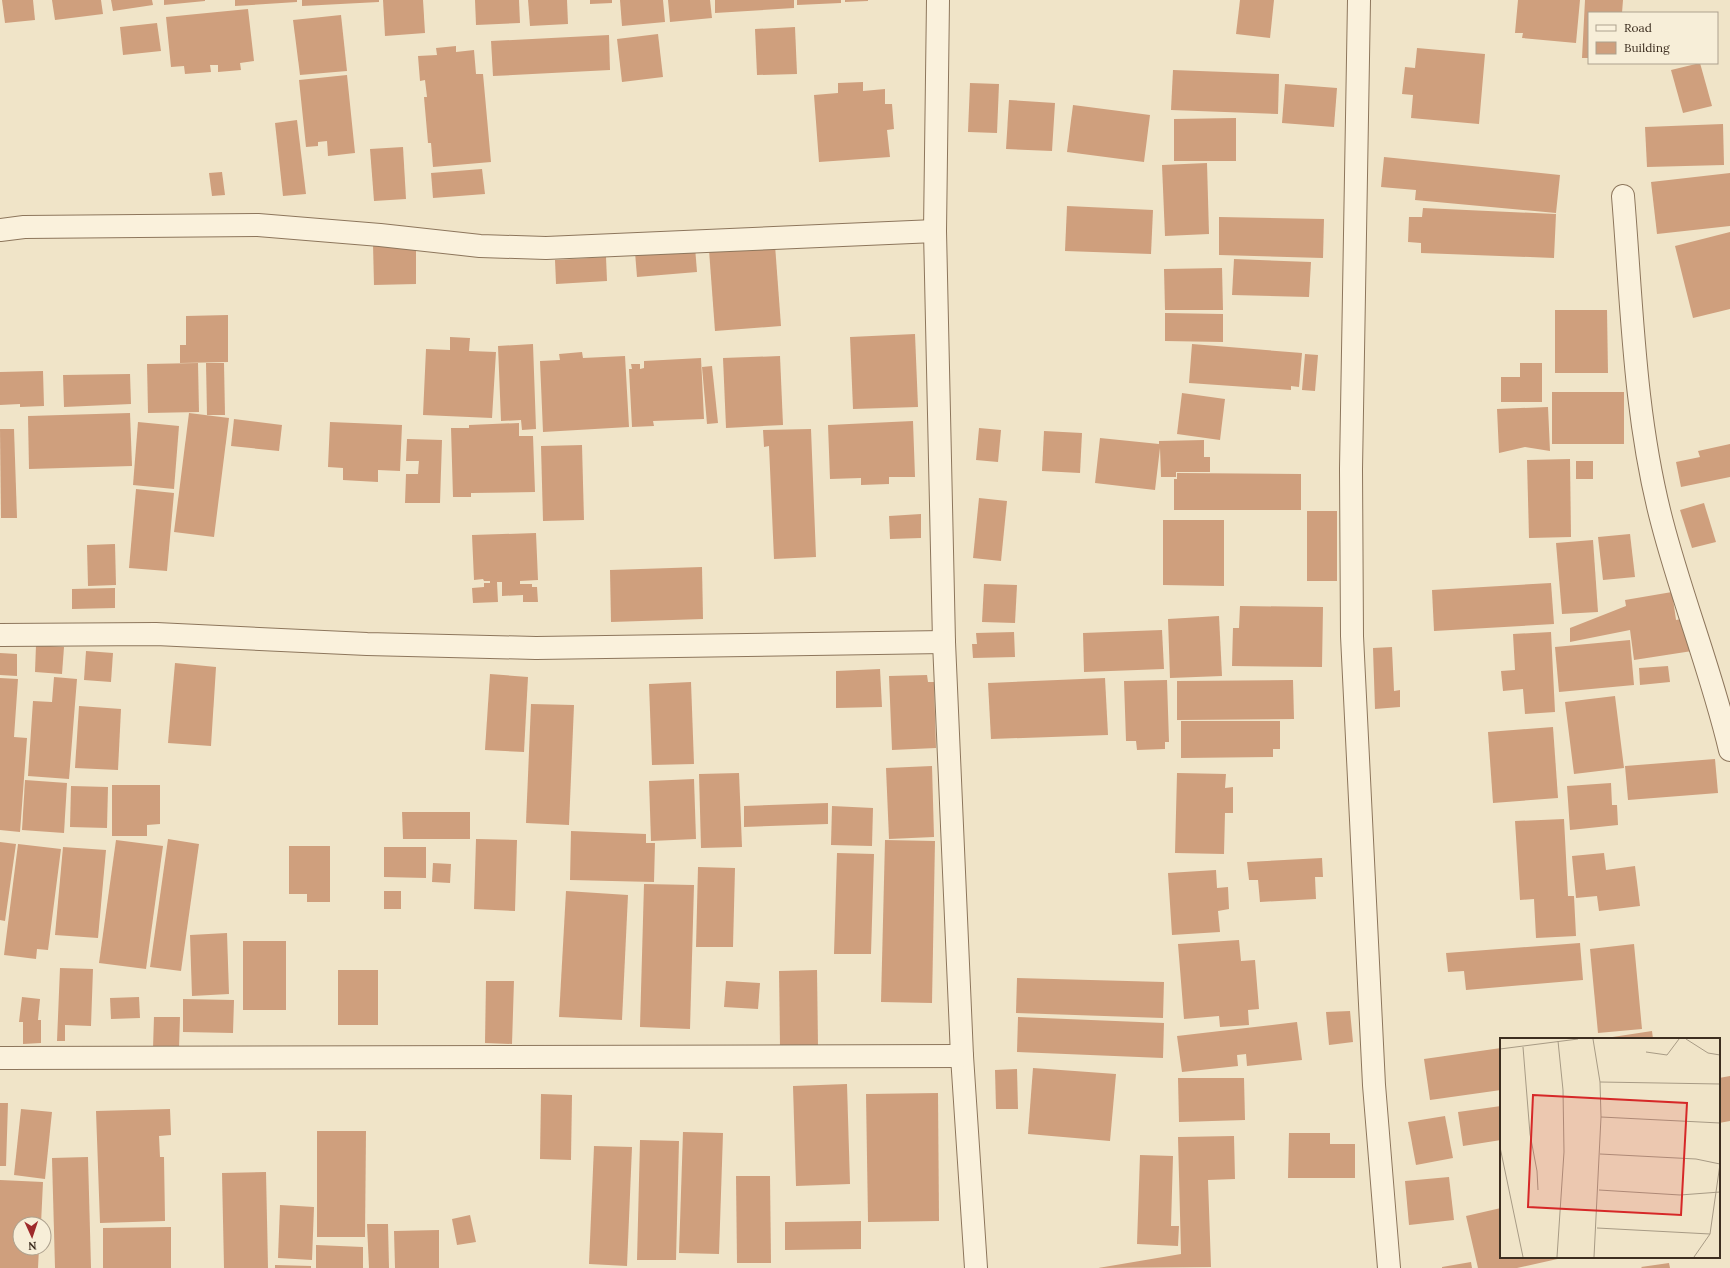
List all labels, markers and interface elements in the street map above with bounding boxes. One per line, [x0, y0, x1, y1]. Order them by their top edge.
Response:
legend [1588, 12, 1718, 64]
text: Road [1624, 20, 1652, 35]
text: Building [1624, 40, 1670, 55]
inset map [1500, 1038, 1720, 1258]
north arrow [12, 1216, 52, 1256]
text: N [27, 1239, 37, 1253]

